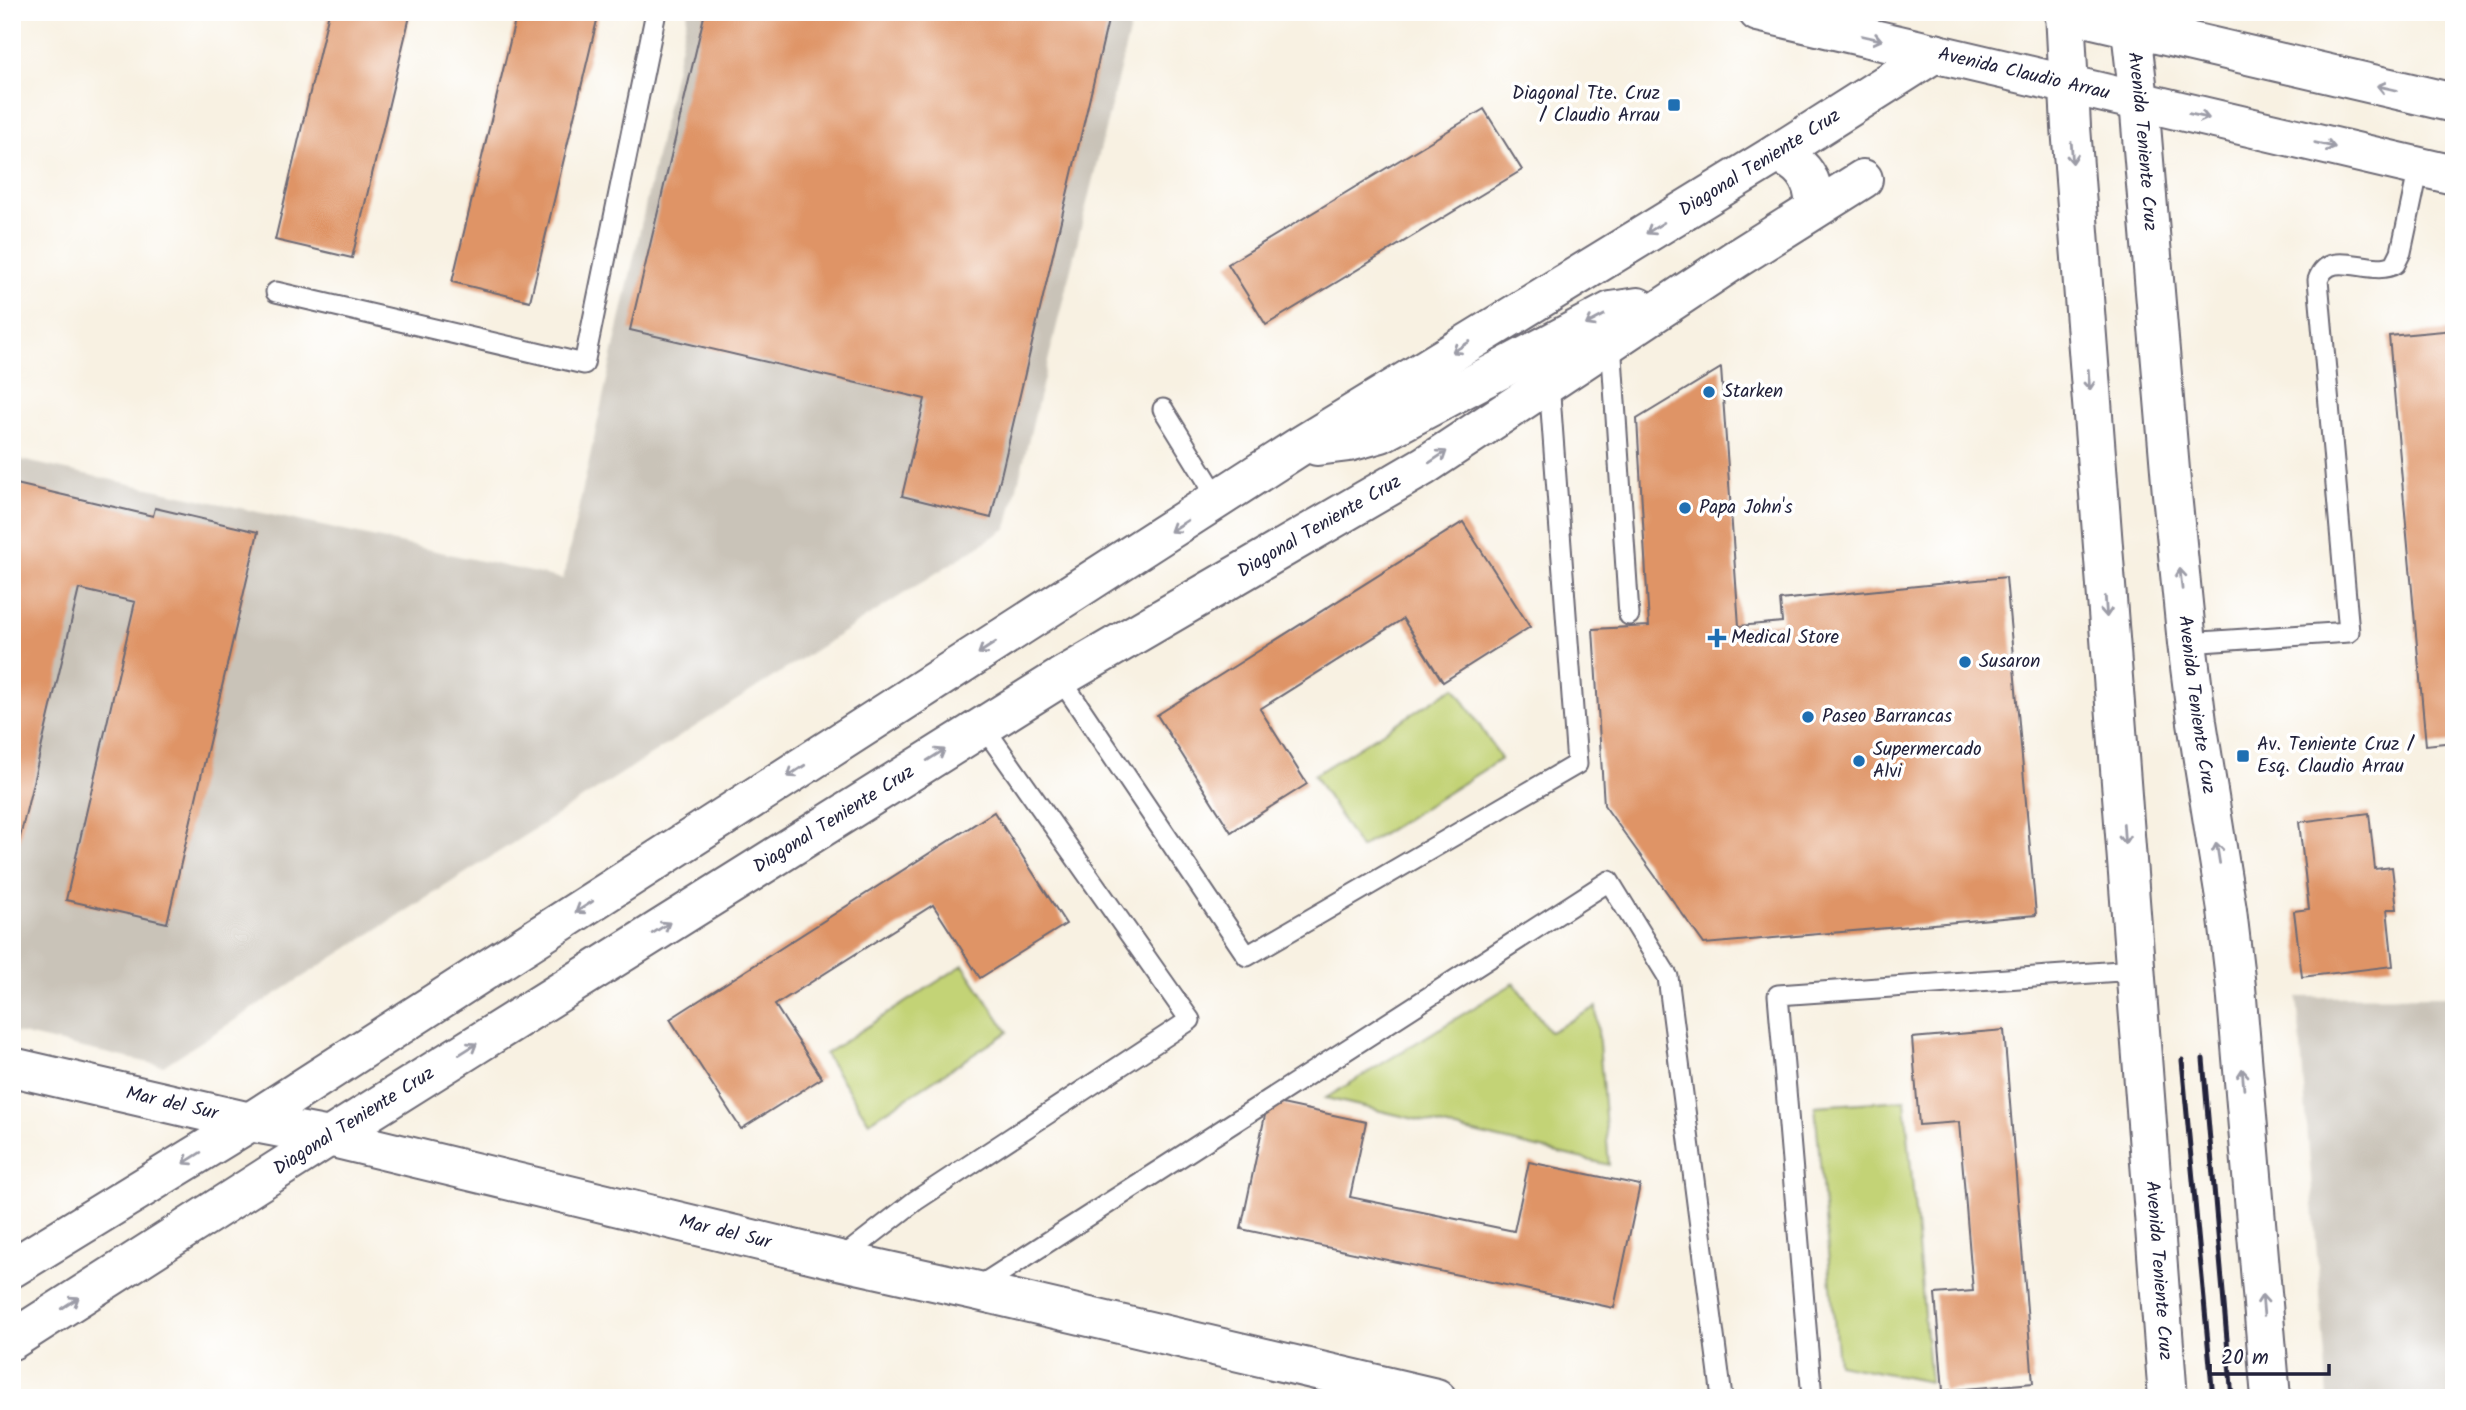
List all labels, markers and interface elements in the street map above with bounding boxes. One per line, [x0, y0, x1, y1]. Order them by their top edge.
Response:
one-way arrow [1860, 32, 1883, 46]
street label: Avenida Claudio Arrau [1935, 40, 2113, 109]
street label: Avenida Teniente Cruz [2119, 50, 2165, 232]
place label: Diagonal Tte. Cruz / Claudio Arrau [1512, 79, 1660, 131]
one-way arrow [2376, 80, 2399, 94]
marker: Diagonal Tte. Cruz / Claudio Arrau [1666, 97, 1682, 113]
street label: Diagonal Teniente Cruz [1673, 101, 1847, 225]
one-way arrow [2187, 109, 2210, 123]
one-way arrow [2313, 139, 2336, 153]
one-way arrow [2066, 141, 2079, 164]
one-way arrow [1646, 222, 1666, 236]
one-way arrow [1586, 313, 1606, 327]
one-way arrow [1452, 341, 1472, 355]
one-way arrow [2083, 368, 2096, 391]
place label: Starken [1723, 377, 1783, 407]
marker: Starken [1701, 384, 1717, 400]
one-way arrow [1428, 450, 1447, 464]
street label: Diagonal Teniente Cruz [1232, 467, 1407, 586]
place label: Papa John's [1699, 493, 1793, 523]
marker: Papa John's [1677, 500, 1693, 516]
one-way arrow [1169, 519, 1189, 533]
one-way arrow [2174, 568, 2187, 591]
one-way arrow [2100, 595, 2113, 617]
street label: Avenida Teniente Cruz [2169, 614, 2223, 796]
place label: Medical Store [1731, 623, 1840, 653]
marker: Medical Store [1709, 630, 1725, 646]
one-way arrow [978, 642, 998, 656]
place label: Susaron [1979, 647, 2040, 677]
marker: Susaron [1957, 654, 1973, 670]
place label: Paseo Barrancas [1822, 702, 1952, 732]
marker: Paseo Barrancas [1800, 709, 1816, 725]
place label: Av. Teniente Cruz / Esq. Claudio Arrau [2257, 730, 2415, 782]
place label: Supermercado Alvi [1873, 735, 1982, 787]
one-way arrow [926, 747, 946, 761]
marker: Av. Teniente Cruz / Esq. Claudio Arrau [2235, 748, 2251, 764]
marker: Supermercado Alvi [1851, 753, 1867, 769]
street label: Diagonal Teniente Cruz [748, 758, 921, 882]
one-way arrow [786, 765, 806, 779]
one-way arrow [2117, 822, 2130, 845]
one-way arrow [2211, 842, 2224, 865]
one-way arrow [574, 901, 594, 915]
one-way arrow [651, 921, 670, 936]
one-way arrow [458, 1042, 478, 1056]
street label: Diagonal Teniente Cruz [268, 1059, 441, 1184]
one-way arrow [2237, 1068, 2250, 1090]
street label: Mar del Sur [123, 1079, 222, 1129]
one-way arrow [182, 1151, 202, 1165]
street label: Avenida Teniente Cruz [2136, 1180, 2180, 1361]
street label: Mar del Sur [676, 1207, 776, 1258]
one-way arrow [2256, 1295, 2269, 1317]
one-way arrow [59, 1296, 79, 1310]
scale bar [2210, 1333, 2330, 1377]
text: 20 m [2221, 1342, 2269, 1375]

